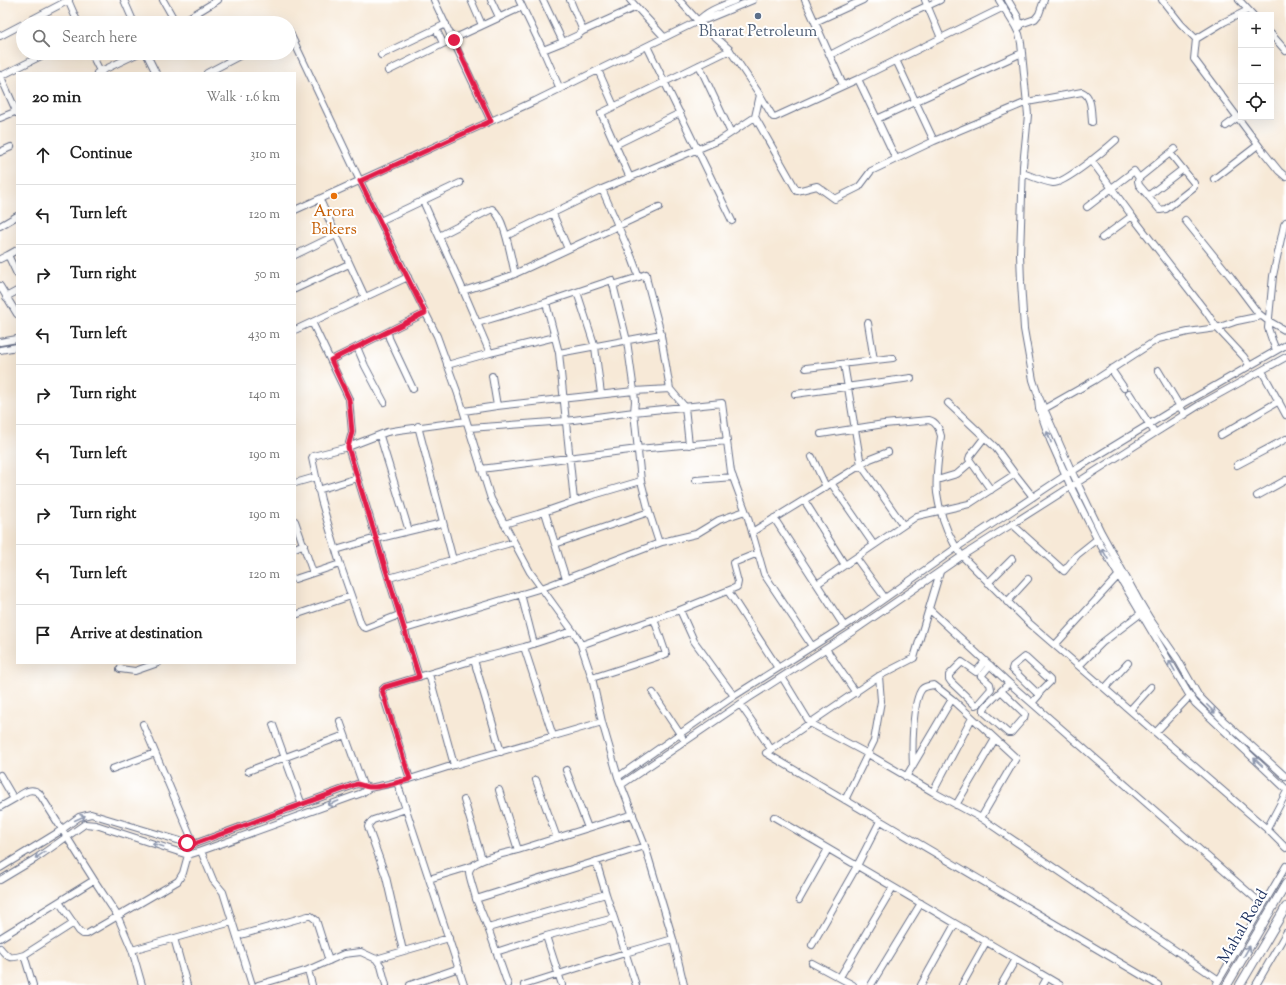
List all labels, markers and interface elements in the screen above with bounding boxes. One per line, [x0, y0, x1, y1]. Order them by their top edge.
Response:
marker: Bharat Petroleum [753, 11, 763, 21]
map controls [1238, 12, 1274, 120]
button: + [1238, 12, 1274, 48]
search box [16, 16, 296, 60]
place label: Bharat Petroleum [699, 21, 817, 44]
icon: search [30, 27, 52, 49]
text: Search here [62, 28, 137, 49]
route end [445, 31, 463, 49]
button: − [1238, 48, 1274, 84]
button: locate [1238, 84, 1274, 120]
text: 20 min [32, 86, 82, 110]
text: Walk · 1.6 km [206, 89, 280, 107]
icon: ahead [32, 144, 54, 166]
text: Continue [70, 144, 132, 165]
text: 310 m [250, 146, 280, 164]
marker: Arora Bakers [329, 191, 339, 201]
place label: Arora Bakers [311, 201, 357, 242]
icon: left [32, 204, 54, 226]
text: Turn left [70, 204, 127, 225]
text: 120 m [249, 206, 280, 224]
icon: right [32, 264, 54, 286]
text: Turn right [70, 264, 136, 285]
text: 50 m [255, 266, 280, 284]
icon: left [32, 324, 54, 346]
text: Turn left [70, 324, 127, 345]
text: 430 m [248, 326, 280, 344]
icon: right [32, 384, 54, 406]
text: Turn right [70, 384, 136, 405]
text: 140 m [249, 386, 280, 404]
one-way arrow [1044, 431, 1052, 443]
icon: left [32, 444, 54, 466]
text: Turn left [70, 444, 127, 465]
text: 190 m [249, 446, 280, 464]
icon: right [32, 504, 54, 526]
text: Turn right [70, 504, 136, 525]
text: 190 m [249, 506, 280, 524]
one-way arrow [1101, 548, 1109, 560]
icon: left [32, 564, 54, 586]
text: Turn left [70, 564, 127, 585]
text: 120 m [249, 566, 280, 584]
icon: arrive [32, 624, 54, 646]
text: Arrive at destination [70, 624, 203, 645]
one-way arrow [1167, 660, 1175, 672]
one-way arrow [1206, 703, 1216, 713]
one-way arrow [1253, 757, 1263, 767]
one-way arrow [328, 800, 340, 808]
one-way arrow [74, 814, 86, 821]
route start [178, 834, 196, 852]
one-way arrow [151, 841, 164, 848]
one-way arrow [35, 851, 46, 859]
street label: Mahal Road [1213, 885, 1275, 969]
one-way arrow [1243, 945, 1251, 957]

